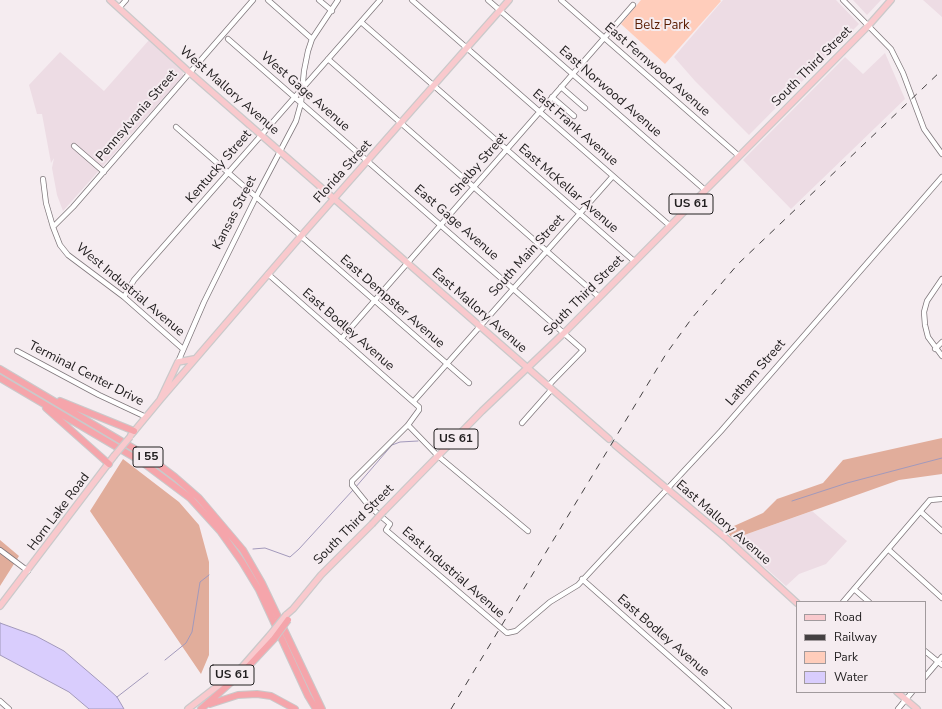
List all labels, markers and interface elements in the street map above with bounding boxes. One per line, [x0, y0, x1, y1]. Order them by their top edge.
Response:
park label: Belz Park [635, 18, 689, 34]
street label: East Fernwood Avenue [601, 20, 713, 120]
street label: South Third Street [769, 24, 855, 110]
street label: East Norwood Avenue [556, 43, 664, 141]
street label: West Mallory Avenue [176, 44, 282, 138]
street label: West Gage Avenue [257, 49, 353, 135]
street label: Pennsylvania Street [93, 67, 181, 165]
street label: East Frank Avenue [529, 87, 621, 169]
street label: Kentucky Street [183, 127, 255, 207]
street label: Shelby Street [447, 130, 511, 200]
street label: Florida Street [311, 137, 375, 207]
street label: East McKellar Avenue [515, 141, 621, 237]
street label: Kansas Street [210, 174, 260, 252]
street label: East Gage Avenue [411, 182, 501, 264]
road number: US 61 [669, 194, 713, 214]
street label: South Main Street [486, 212, 568, 300]
street label: West Industrial Avenue [73, 240, 187, 340]
street label: East Dempster Avenue [336, 252, 448, 352]
street label: South Third Street [541, 253, 627, 339]
street label: East Mallory Avenue [428, 266, 530, 356]
street label: East Bodley Avenue [299, 286, 397, 374]
street label: Latham Street [723, 337, 789, 409]
street label: Terminal Center Drive [26, 338, 146, 410]
road number: US 61 [434, 429, 478, 449]
road number: I 55 [133, 447, 163, 467]
street label: Horn Lake Road [25, 470, 93, 554]
street label: East Mallory Avenue [672, 478, 774, 568]
street label: South Third Street [311, 482, 397, 568]
street label: East Industrial Avenue [399, 524, 507, 622]
street label: East Bodley Avenue [614, 592, 712, 680]
legend [796, 601, 926, 693]
text: Road [834, 609, 862, 625]
text: Railway [834, 629, 877, 645]
text: Park [834, 649, 858, 665]
road number: US 61 [210, 665, 254, 685]
text: Water [834, 669, 868, 685]

